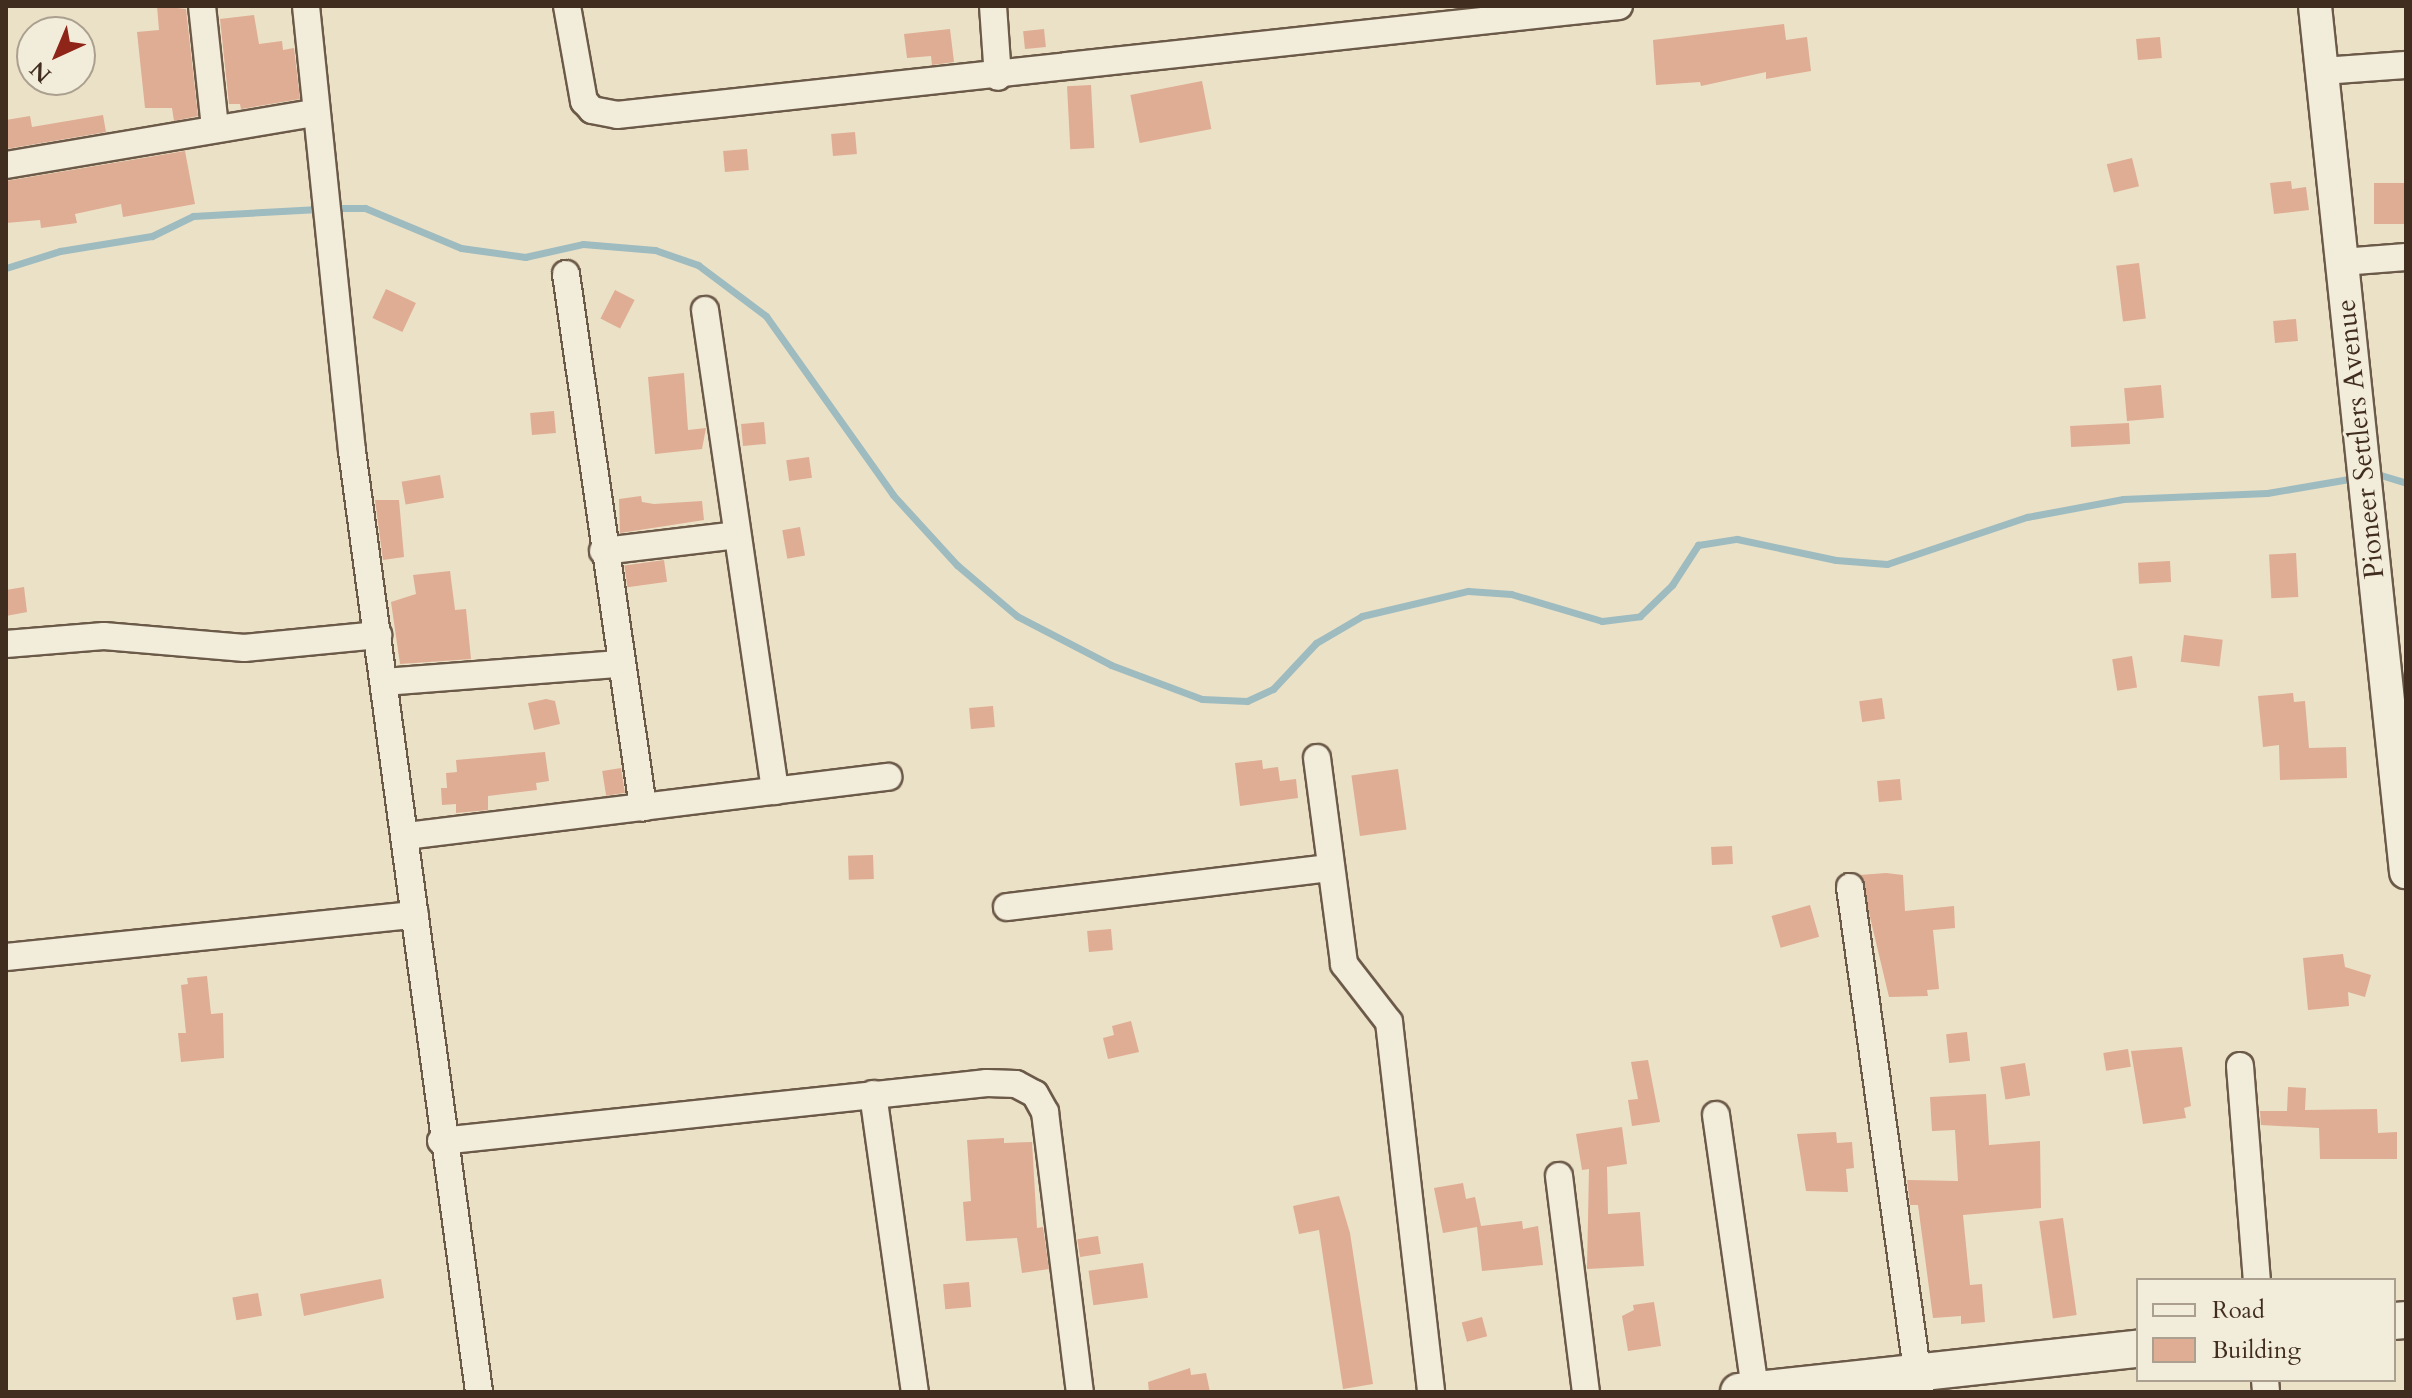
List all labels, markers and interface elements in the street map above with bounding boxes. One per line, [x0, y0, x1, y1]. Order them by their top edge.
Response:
north arrow [16, 16, 96, 96]
text: N [23, 54, 58, 89]
street label: Pioneer Settlers Avenue [2329, 298, 2391, 580]
legend [2136, 1278, 2396, 1382]
text: Road [2212, 1294, 2265, 1327]
text: Building [2212, 1334, 2301, 1367]

